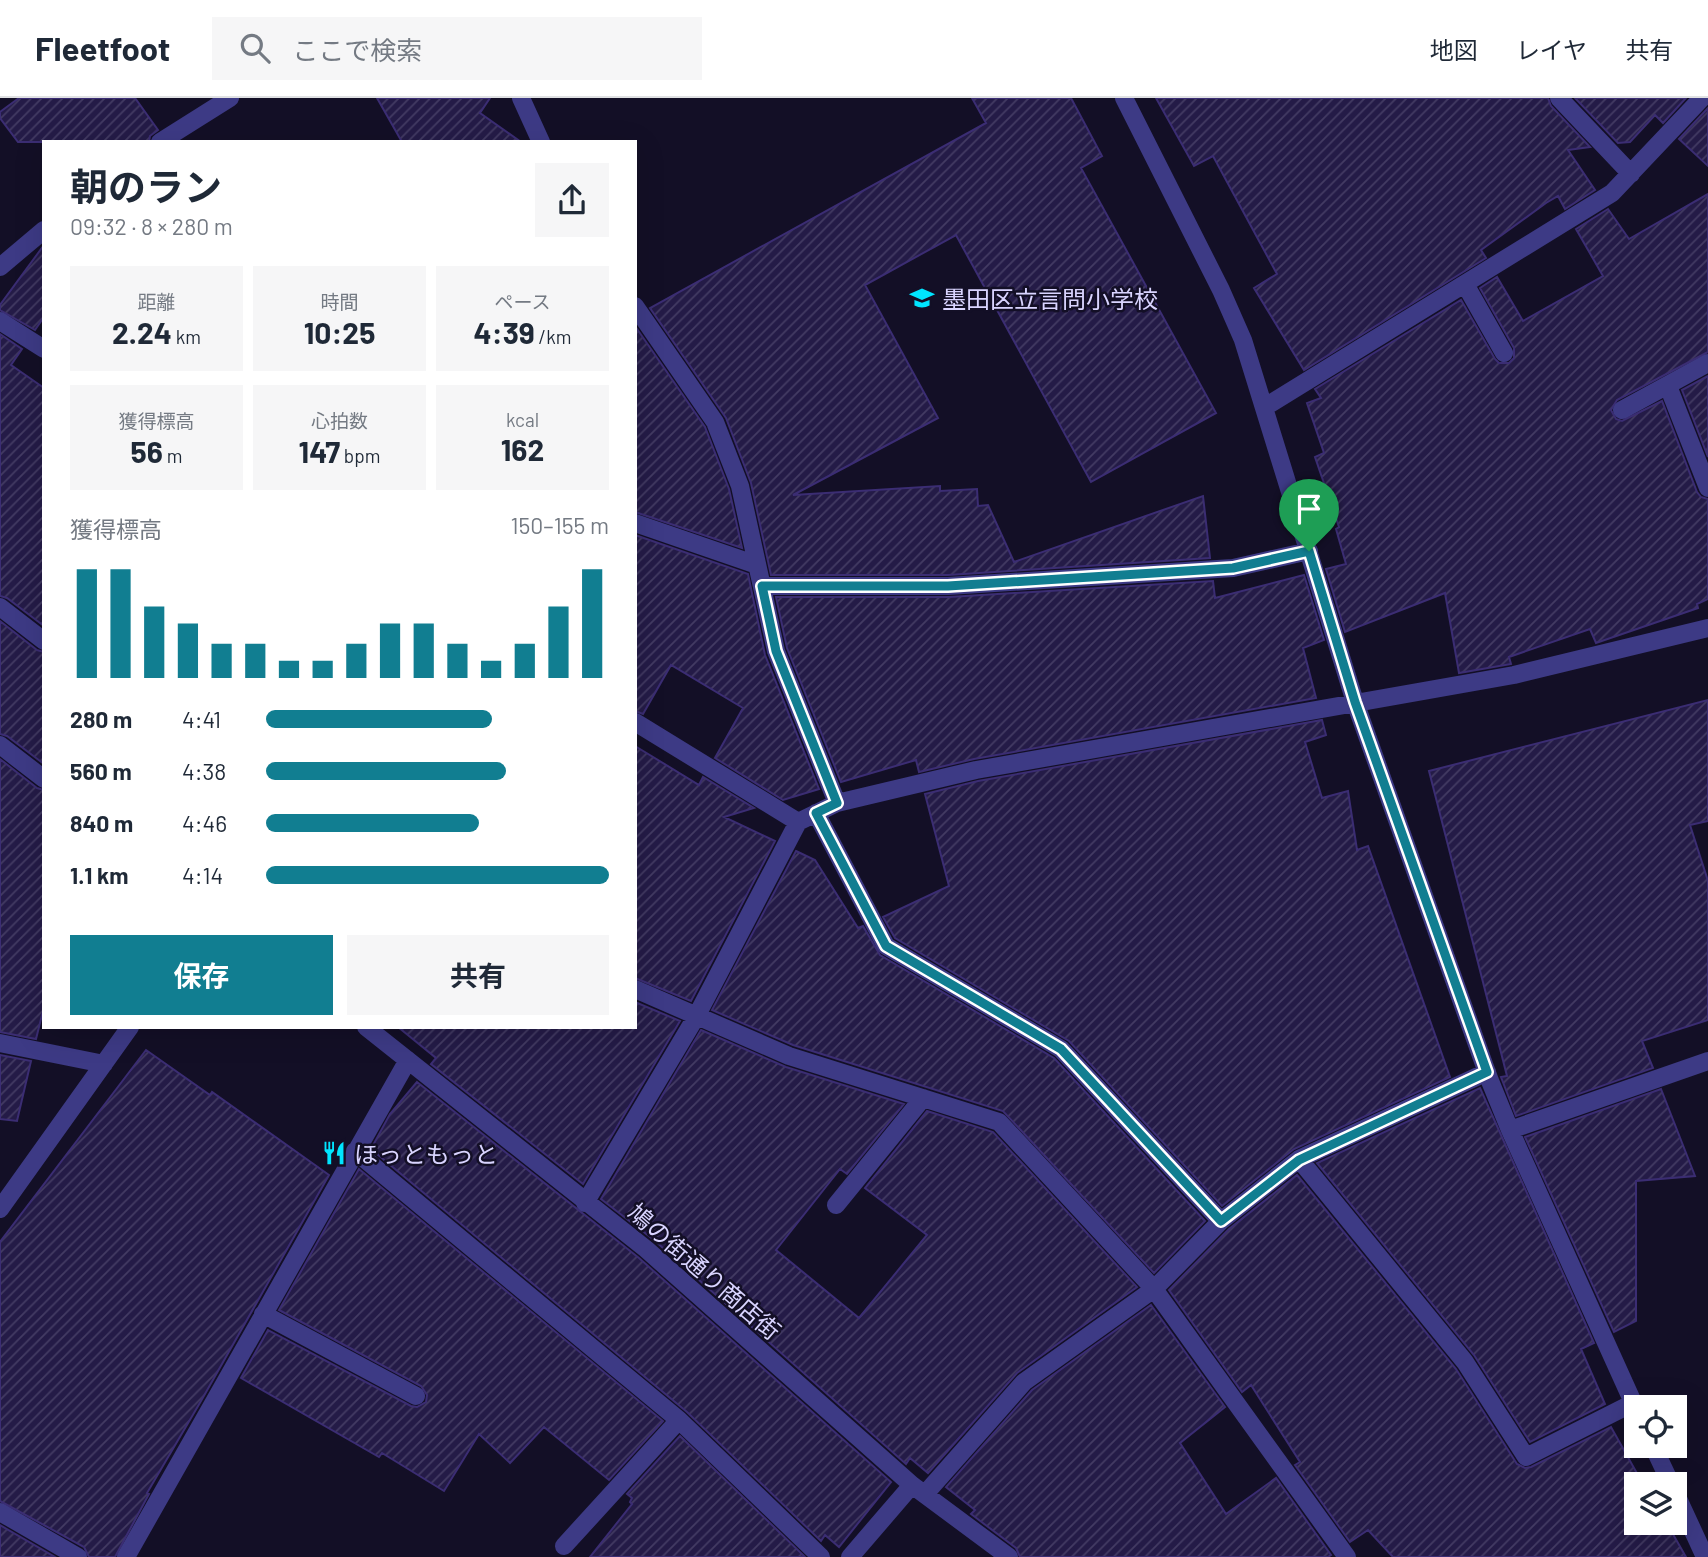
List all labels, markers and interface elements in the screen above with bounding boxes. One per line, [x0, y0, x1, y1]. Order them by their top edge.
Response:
search box [212, 17, 702, 80]
text: Fleetfoot [35, 28, 170, 68]
icon: search [236, 29, 274, 67]
text: ここで検索 [292, 34, 422, 65]
text: 地図 [1430, 35, 1478, 64]
text: レイヤ [1516, 35, 1587, 64]
text: 共有 [1625, 35, 1673, 64]
text: 朝のラン [70, 163, 222, 209]
button: share [535, 163, 609, 237]
text: 09:32 · 8 × 280 m [70, 212, 233, 240]
school or university icon: 墨田区立言問小学校 [908, 284, 936, 312]
place label: 墨田区立言問小学校 [942, 284, 1158, 313]
text: 距離 [137, 290, 176, 313]
text: 時間 [320, 290, 359, 313]
text: ペース [494, 290, 551, 313]
text: 2.24 [112, 314, 172, 350]
text: 10:25 [304, 314, 375, 350]
text: 4:39 [474, 314, 535, 350]
text: km [172, 325, 201, 348]
text: /km [535, 325, 571, 348]
text: kcal [506, 408, 539, 431]
text: 獲得標高 [118, 409, 195, 432]
text: 心拍数 [311, 409, 368, 432]
text: 162 [501, 431, 544, 467]
text: 56 [131, 433, 163, 469]
text: 147 [299, 433, 340, 469]
text: m [163, 444, 182, 467]
text: bpm [340, 444, 380, 467]
pin [1279, 479, 1339, 551]
icon: arrive [1290, 490, 1328, 528]
text: 150–155 m [510, 511, 609, 539]
text: 獲得標高 [70, 515, 162, 543]
text: 280 m [70, 705, 132, 733]
text: 4:41 [182, 705, 221, 733]
text: 560 m [70, 757, 132, 785]
text: 4:38 [182, 757, 226, 785]
text: 840 m [70, 809, 133, 837]
text: 4:46 [182, 809, 227, 837]
text: 1.1 km [70, 861, 129, 889]
text: 4:14 [182, 861, 223, 889]
button: 保存 [70, 935, 333, 1015]
button: 共有 [347, 935, 609, 1015]
restaurant icon: ほっともっと [320, 1139, 348, 1167]
place label: ほっともっと [354, 1139, 498, 1168]
street label: 鳩の街通り商店街 [623, 1197, 787, 1345]
map controls [1624, 1395, 1687, 1535]
button: locate [1624, 1395, 1687, 1458]
button: layers [1624, 1472, 1687, 1535]

